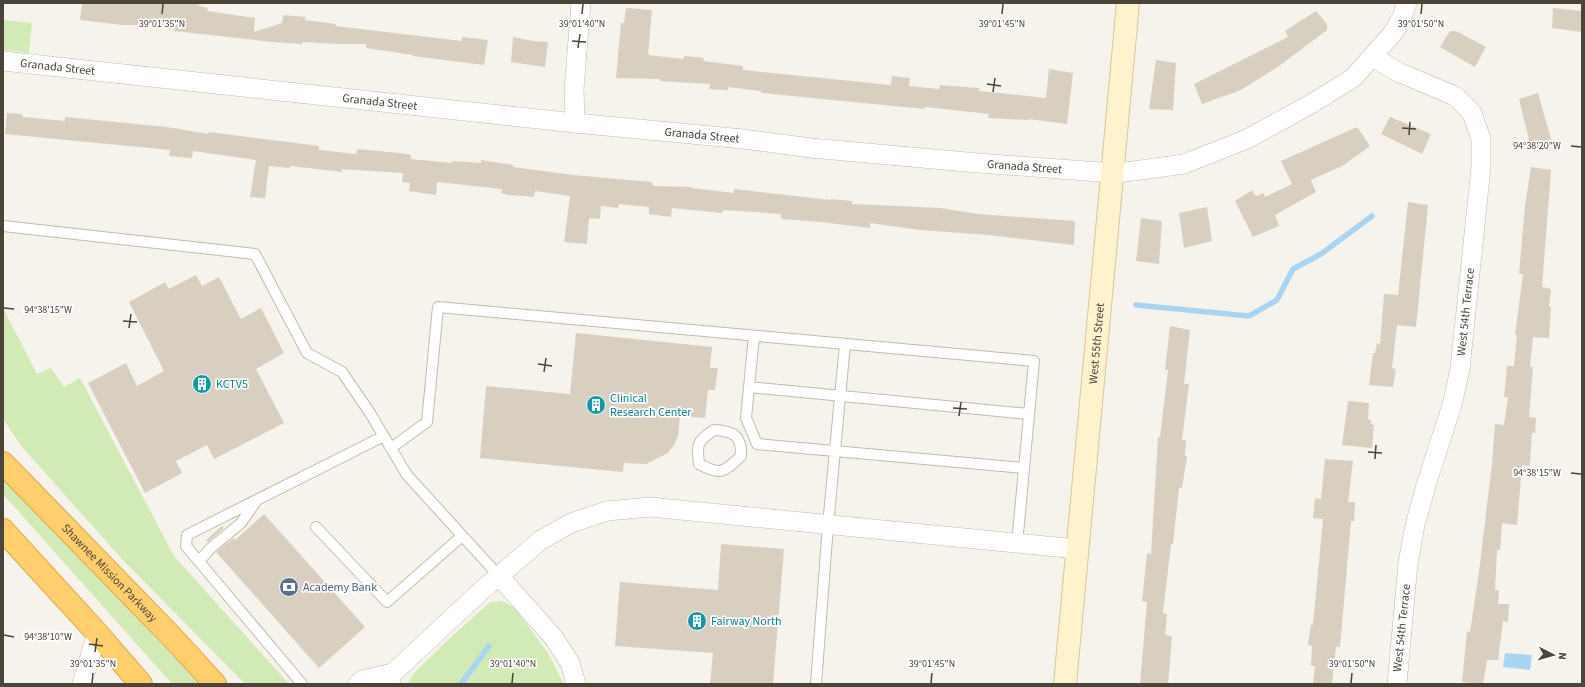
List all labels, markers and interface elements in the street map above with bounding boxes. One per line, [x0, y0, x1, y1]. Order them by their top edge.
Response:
text: 39°01'35"N [139, 17, 185, 31]
text: 39°01'40"N [559, 17, 605, 31]
text: 39°01'45"N [979, 17, 1025, 31]
text: 39°01'50"N [1398, 17, 1444, 31]
street label: Granada Street [19, 54, 96, 79]
street label: Granada Street [341, 89, 418, 114]
street label: Granada Street [664, 123, 740, 147]
text: 94°38'20"W [1513, 139, 1561, 153]
street label: Granada Street [986, 155, 1063, 178]
street label: West 54th Terrace [1453, 267, 1479, 357]
street label: West 55th Street [1084, 302, 1109, 385]
text: 94°38'15"W [24, 303, 72, 317]
building icon: KCTV5 [191, 373, 213, 395]
place label: KCTV5 [216, 376, 248, 393]
place label: Clinical Research Center [610, 390, 692, 421]
building icon: Clinical Research Center [585, 394, 607, 416]
text: 94°38'15"W [1513, 466, 1561, 480]
street label: Shawnee Mission Parkway [58, 520, 162, 626]
bank icon: Academy Bank [278, 576, 300, 598]
place label: Academy Bank [303, 579, 377, 596]
street label: West 54th Terrace [1389, 583, 1415, 673]
building icon: Fairway North [686, 610, 708, 632]
place label: Fairway North [711, 613, 782, 630]
text: 94°38'10"W [24, 630, 72, 644]
north arrow [1533, 635, 1573, 675]
text: N [1555, 652, 1570, 660]
text: 39°01'35"N [70, 657, 116, 671]
text: 39°01'40"N [490, 657, 536, 671]
text: 39°01'45"N [909, 657, 955, 671]
text: 39°01'50"N [1329, 657, 1375, 671]

